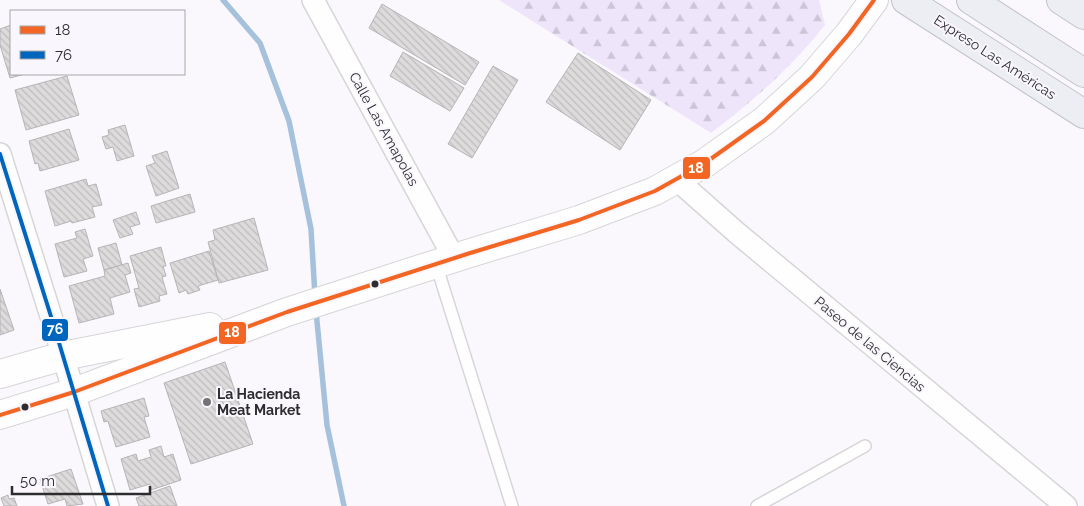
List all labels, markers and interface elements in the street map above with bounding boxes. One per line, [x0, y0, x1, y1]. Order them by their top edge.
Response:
legend [10, 10, 185, 75]
street label: Expreso Las Américas [931, 12, 1059, 103]
text: 18 [55, 21, 70, 39]
text: 76 [55, 46, 72, 64]
street label: Calle Las Amapolas [346, 69, 422, 189]
line badge: 18 [682, 156, 711, 180]
text: 18 [688, 160, 704, 176]
unlabelled marker [370, 279, 380, 289]
street label: Paseo de las Ciencias [811, 293, 929, 395]
line badge: 76 [41, 318, 69, 342]
text: 76 [47, 321, 63, 337]
line badge: 18 [218, 321, 247, 345]
text: 18 [224, 324, 240, 340]
place label: La Hacienda Meat Market [217, 386, 301, 418]
marker: La Hacienda Meat Market [201, 396, 213, 408]
unlabelled marker [20, 402, 30, 412]
scale bar [12, 464, 150, 496]
text: 50 m [20, 472, 55, 490]

